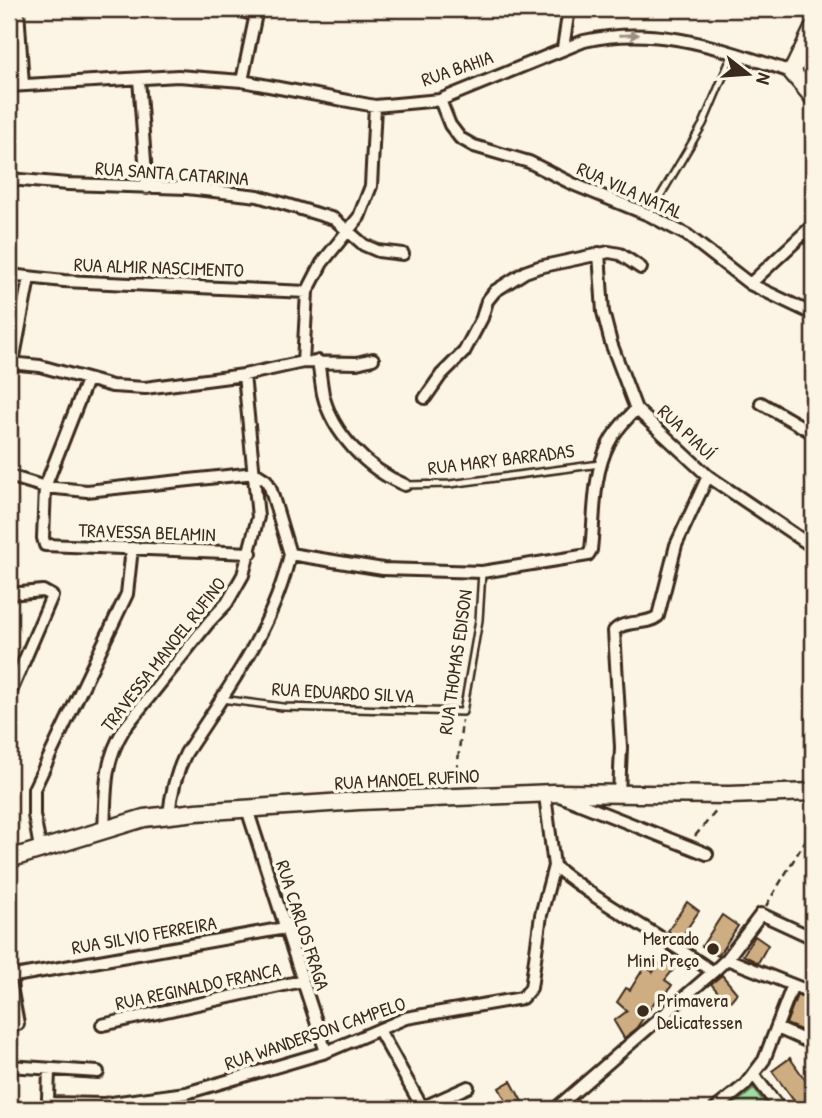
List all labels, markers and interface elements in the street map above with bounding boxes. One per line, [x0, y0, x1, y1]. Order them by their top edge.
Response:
one-way arrow [619, 29, 641, 40]
north arrow [714, 38, 784, 108]
street label: RUA BAHIA [418, 44, 496, 92]
text: N [750, 70, 778, 88]
street label: RUA SANTA CATARINA [94, 155, 250, 191]
street label: RUA VILA NATAL [573, 155, 687, 225]
street label: RUA ALMIR NASCIMENTO [74, 251, 244, 283]
street label: RUA PIAUÍ [652, 398, 722, 466]
street label: RUA MARY BARRADAS [426, 437, 576, 481]
street label: TRAVESSA BELAMIN [78, 517, 216, 547]
street label: TRAVESSA MANOEL RUFINO [94, 571, 232, 737]
street label: RUA THOMAS EDISON [432, 588, 478, 736]
street label: RUA EDUARDO SILVA [271, 675, 415, 709]
street label: RUA MANOEL RUFINO [334, 762, 480, 796]
street label: RUA CARLOS FRAGA [270, 857, 336, 993]
street label: RUA SILVIO FERREIRA [70, 909, 218, 961]
place label: Mercado Mini Preço [627, 925, 699, 973]
marker: Mercado Mini Preço [705, 941, 721, 957]
street label: RUA REGINALDO FRANCA [113, 956, 283, 1016]
place label: Primavera Delicatessen [657, 987, 743, 1035]
street label: RUA WANDERSON CAMPELO [221, 990, 409, 1076]
marker: Primavera Delicatessen [635, 1003, 651, 1019]

